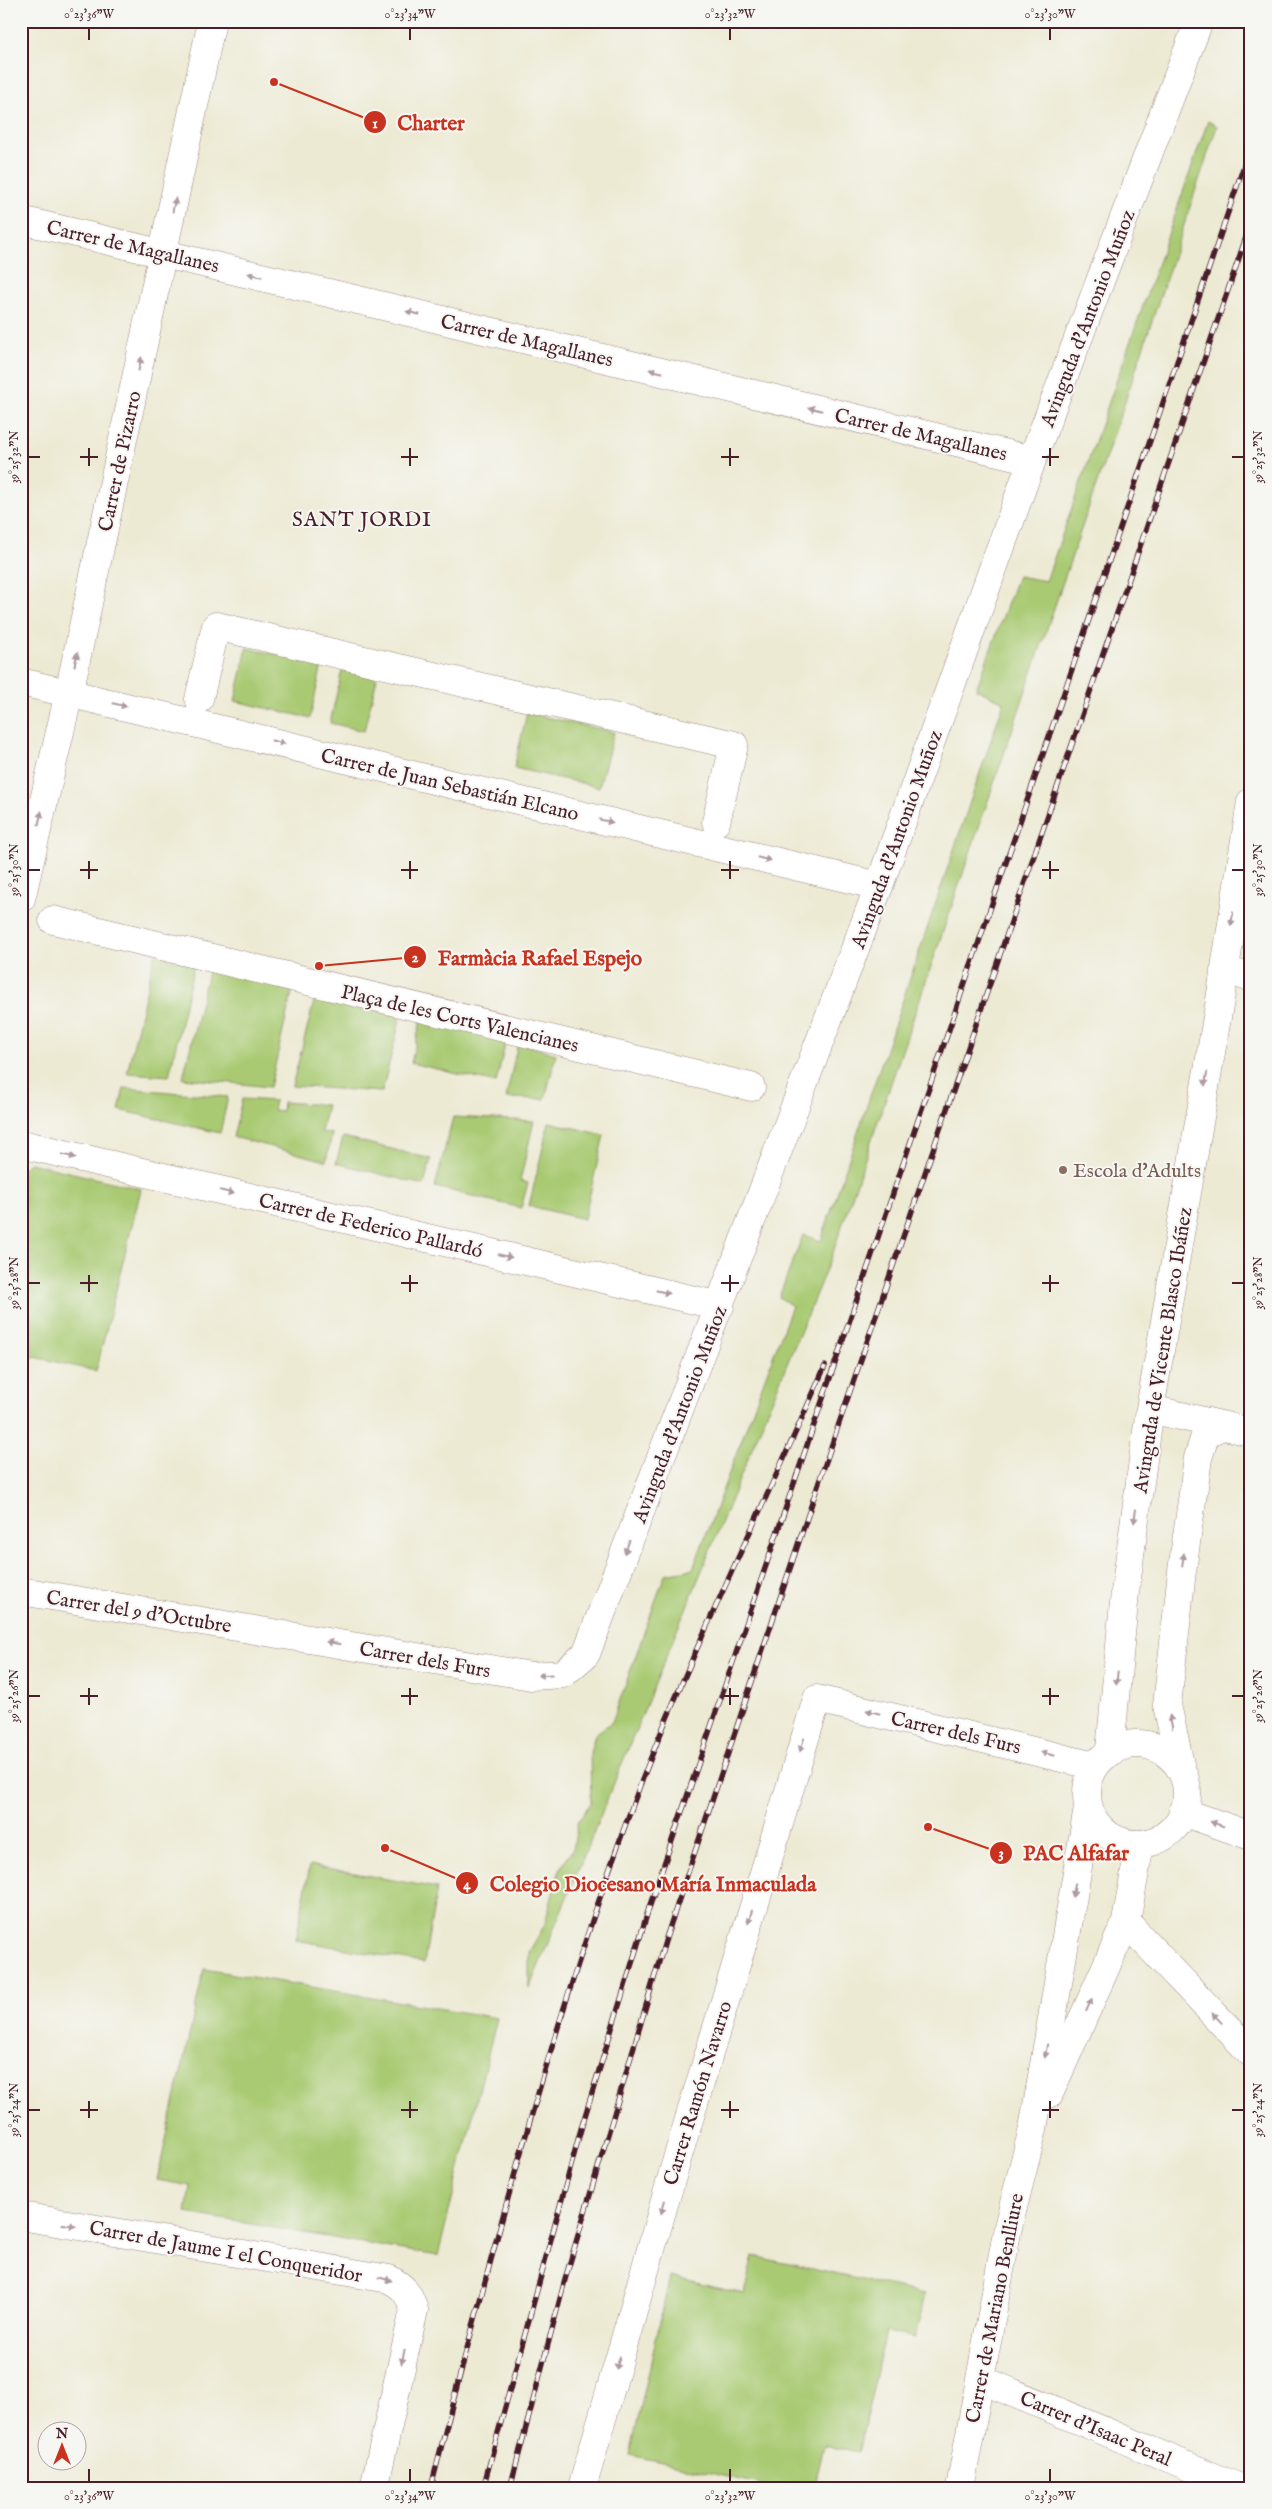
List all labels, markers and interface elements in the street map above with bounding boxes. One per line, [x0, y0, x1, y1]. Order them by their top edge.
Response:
text: 0°23'36"W [64, 7, 115, 22]
text: 0°23'34"W [385, 7, 436, 22]
text: 0°23'32"W [705, 7, 756, 22]
text: 0°23'30"W [1025, 7, 1076, 22]
callout: Charter [362, 104, 475, 140]
text: Charter [397, 111, 465, 138]
text: 1 [372, 114, 378, 133]
one-way arrow [170, 197, 178, 212]
street label: Avinguda d’Antonio Muñoz [1035, 206, 1141, 432]
street label: Carrer de Magallanes [44, 215, 221, 279]
one-way arrow [248, 271, 263, 279]
one-way arrow [406, 309, 421, 317]
street label: Carrer de Magallanes [438, 309, 615, 373]
one-way arrow [136, 356, 144, 371]
one-way arrow [649, 367, 664, 375]
street label: Carrer de Pizarro [93, 389, 148, 534]
street label: Carrer de Magallanes [832, 403, 1009, 467]
one-way arrow [807, 405, 822, 413]
text: 39°25'32"N [7, 430, 22, 484]
text: 39°25'32"N [1251, 430, 1266, 484]
district label: SANT JORDI [292, 507, 432, 534]
one-way arrow [72, 652, 80, 667]
one-way arrow [112, 701, 127, 709]
street label: Avinguda d’Antonio Muñoz [846, 727, 949, 953]
one-way arrow [270, 739, 285, 747]
street label: Carrer de Juan Sebastián Elcano [318, 744, 581, 827]
one-way arrow [36, 810, 44, 825]
one-way arrow [599, 817, 614, 825]
text: 39°25'30"N [7, 843, 22, 897]
text: 39°25'30"N [1251, 843, 1266, 897]
one-way arrow [757, 855, 772, 863]
one-way arrow [1228, 911, 1236, 927]
callout: Farmàcia Rafael Espejo [403, 939, 652, 975]
text: Farmàcia Rafael Espejo [438, 946, 643, 973]
text: 2 [411, 948, 419, 967]
street label: Plaça de les Corts Valencianes [338, 980, 581, 1059]
one-way arrow [1202, 1072, 1210, 1088]
one-way arrow [61, 1152, 76, 1160]
place label: Escola d'Adults [1073, 1159, 1201, 1184]
marker: Escola d'Adults [1057, 1164, 1069, 1176]
one-way arrow [219, 1188, 234, 1196]
street label: Carrer de Federico Pallardó [256, 1189, 485, 1264]
street label: Avinguda de Vicente Blasco Ibáñez [1128, 1205, 1198, 1496]
one-way arrow [497, 1252, 512, 1260]
text: 39°25'28"N [7, 1256, 22, 1310]
text: 39°25'28"N [1251, 1256, 1266, 1310]
one-way arrow [656, 1288, 671, 1296]
street label: Avinguda d’Antonio Muñoz [627, 1302, 733, 1528]
one-way arrow [1131, 1508, 1139, 1524]
one-way arrow [623, 1540, 631, 1555]
one-way arrow [1179, 1552, 1187, 1568]
street label: Carrer del 9 d’Octubre [44, 1585, 233, 1639]
street label: Carrer dels Furs [357, 1637, 492, 1684]
one-way arrow [325, 1639, 341, 1647]
text: 39°25'26"N [7, 1668, 22, 1723]
text: 39°25'26"N [1251, 1668, 1266, 1723]
one-way arrow [1112, 1670, 1120, 1686]
one-way arrow [537, 1672, 553, 1680]
street label: Carrer dels Furs [888, 1706, 1023, 1761]
one-way arrow [865, 1708, 880, 1716]
one-way arrow [1167, 1714, 1175, 1729]
one-way arrow [798, 1738, 806, 1753]
one-way arrow [1040, 1750, 1055, 1758]
one-way arrow [1209, 1820, 1224, 1828]
callout: PAC Alfafar [988, 1835, 1140, 1871]
text: PAC Alfafar [1023, 1841, 1129, 1868]
text: 3 [998, 1844, 1004, 1863]
callout: Colegio Diocesano María Inmaculada [454, 1865, 826, 1901]
text: Colegio Diocesano María Inmaculada [490, 1872, 817, 1899]
text: 4 [463, 1875, 471, 1894]
one-way arrow [1069, 1883, 1077, 1899]
one-way arrow [746, 1910, 754, 1925]
street label: Carrer Ramón Navarro [658, 1998, 738, 2189]
one-way arrow [1085, 1998, 1093, 2012]
one-way arrow [1211, 2012, 1223, 2024]
one-way arrow [1042, 2043, 1050, 2059]
text: 39°25'24"N [7, 2082, 22, 2137]
text: 39°25'24"N [1251, 2082, 1266, 2137]
street label: Carrer de Mariano Benlliure [961, 2191, 1030, 2425]
one-way arrow [659, 2200, 667, 2215]
street label: Carrer de Jaume I el Conqueridor [87, 2216, 365, 2289]
one-way arrow [62, 2221, 78, 2229]
one-way arrow [377, 2275, 392, 2283]
one-way arrow [399, 2350, 407, 2365]
one-way arrow [613, 2356, 621, 2371]
street label: Carrer d'Isaac Peral [1016, 2386, 1176, 2473]
north arrow [38, 2422, 88, 2472]
text: N [55, 2425, 68, 2443]
text: 0°23'36"W [64, 2489, 115, 2504]
text: 0°23'34"W [385, 2489, 436, 2504]
text: 0°23'32"W [705, 2489, 756, 2504]
text: 0°23'30"W [1025, 2489, 1076, 2504]

